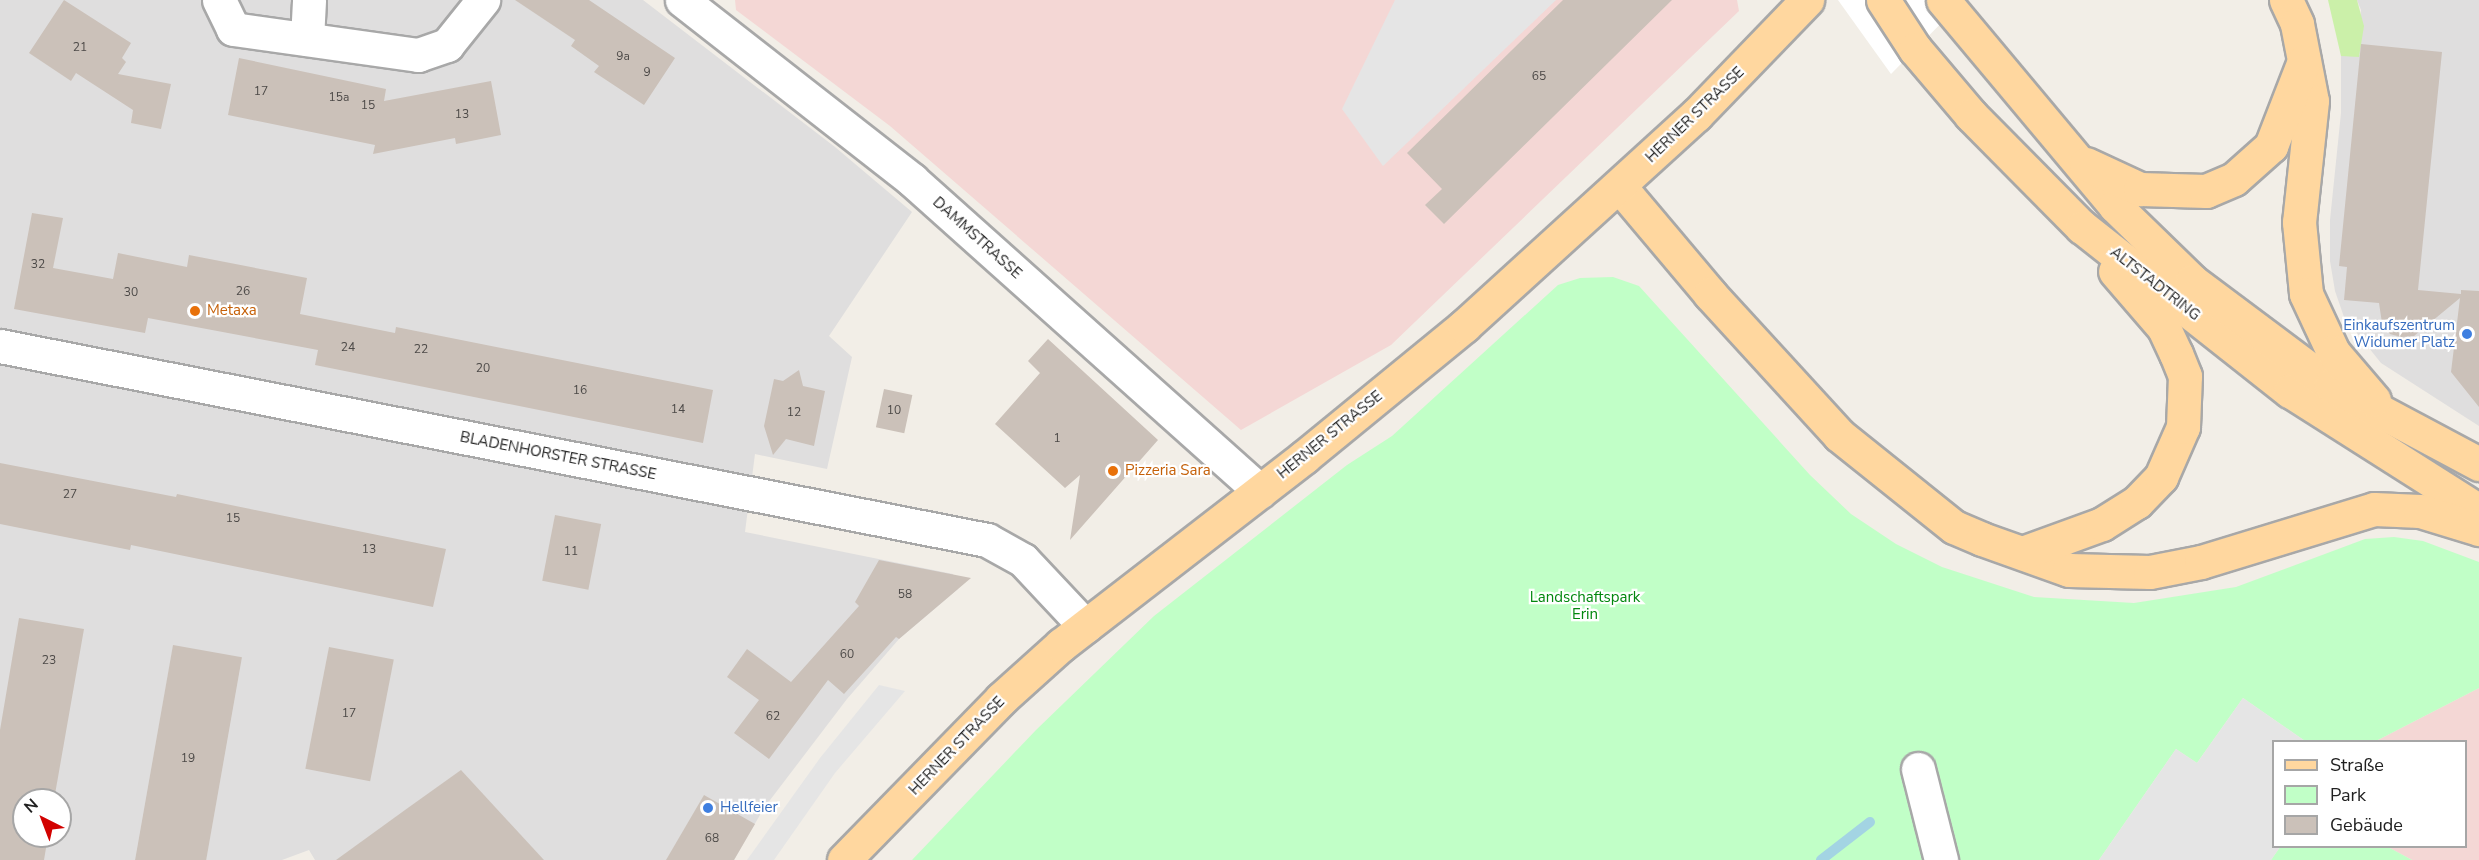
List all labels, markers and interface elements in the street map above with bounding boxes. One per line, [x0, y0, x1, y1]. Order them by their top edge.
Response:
house number: 21 [73, 41, 87, 55]
house number: 9a [616, 50, 630, 64]
street label: HERNER STRASSE [1642, 63, 1748, 167]
house number: 9 [643, 66, 651, 80]
house number: 65 [1532, 70, 1546, 84]
house number: 17 [254, 85, 268, 99]
house number: 15a [329, 91, 349, 105]
house number: 15 [361, 99, 375, 113]
house number: 13 [455, 108, 469, 122]
street label: DAMMSTRASSE [929, 193, 1025, 283]
street label: ALTSTADTRING [2107, 243, 2203, 325]
house number: 32 [31, 258, 45, 272]
house number: 26 [236, 285, 250, 299]
house number: 30 [124, 286, 138, 300]
place label: Metaxa [207, 302, 257, 320]
marker: Metaxa [188, 304, 202, 318]
place label: Einkaufszentrum Widumer Platz [2343, 316, 2455, 351]
marker: Einkaufszentrum Widumer Platz [2460, 327, 2474, 341]
house number: 24 [341, 341, 355, 355]
house number: 22 [414, 343, 428, 357]
house number: 20 [476, 362, 490, 376]
house number: 16 [573, 384, 587, 398]
street label: HERNER STRASSE [1274, 387, 1386, 483]
house number: 14 [671, 403, 685, 417]
house number: 10 [887, 404, 901, 418]
house number: 12 [787, 406, 801, 420]
street label: BLADENHORSTER STRASSE [458, 428, 658, 484]
house number: 1 [1053, 432, 1061, 446]
place label: Pizzeria Sara [1125, 462, 1211, 480]
marker: Pizzeria Sara [1106, 464, 1120, 478]
house number: 27 [63, 488, 77, 502]
house number: 15 [226, 512, 240, 526]
house number: 13 [362, 543, 376, 557]
house number: 11 [564, 545, 578, 559]
house number: 58 [898, 588, 912, 602]
park label: Landschaftspark Erin [1530, 588, 1640, 623]
house number: 60 [840, 648, 854, 662]
house number: 23 [42, 654, 56, 668]
street label: HERNER STRASSE [905, 693, 1009, 799]
house number: 17 [342, 707, 356, 721]
house number: 62 [766, 710, 780, 724]
legend [2272, 740, 2467, 848]
house number: 19 [181, 752, 195, 766]
text: Straße [2330, 753, 2384, 777]
text: Park [2330, 783, 2366, 807]
north arrow [12, 788, 72, 848]
text: N [19, 794, 43, 818]
place label: Hellfeier [720, 799, 778, 817]
marker: Hellfeier [701, 801, 715, 815]
text: Gebäude [2330, 813, 2403, 837]
house number: 68 [705, 832, 719, 846]

